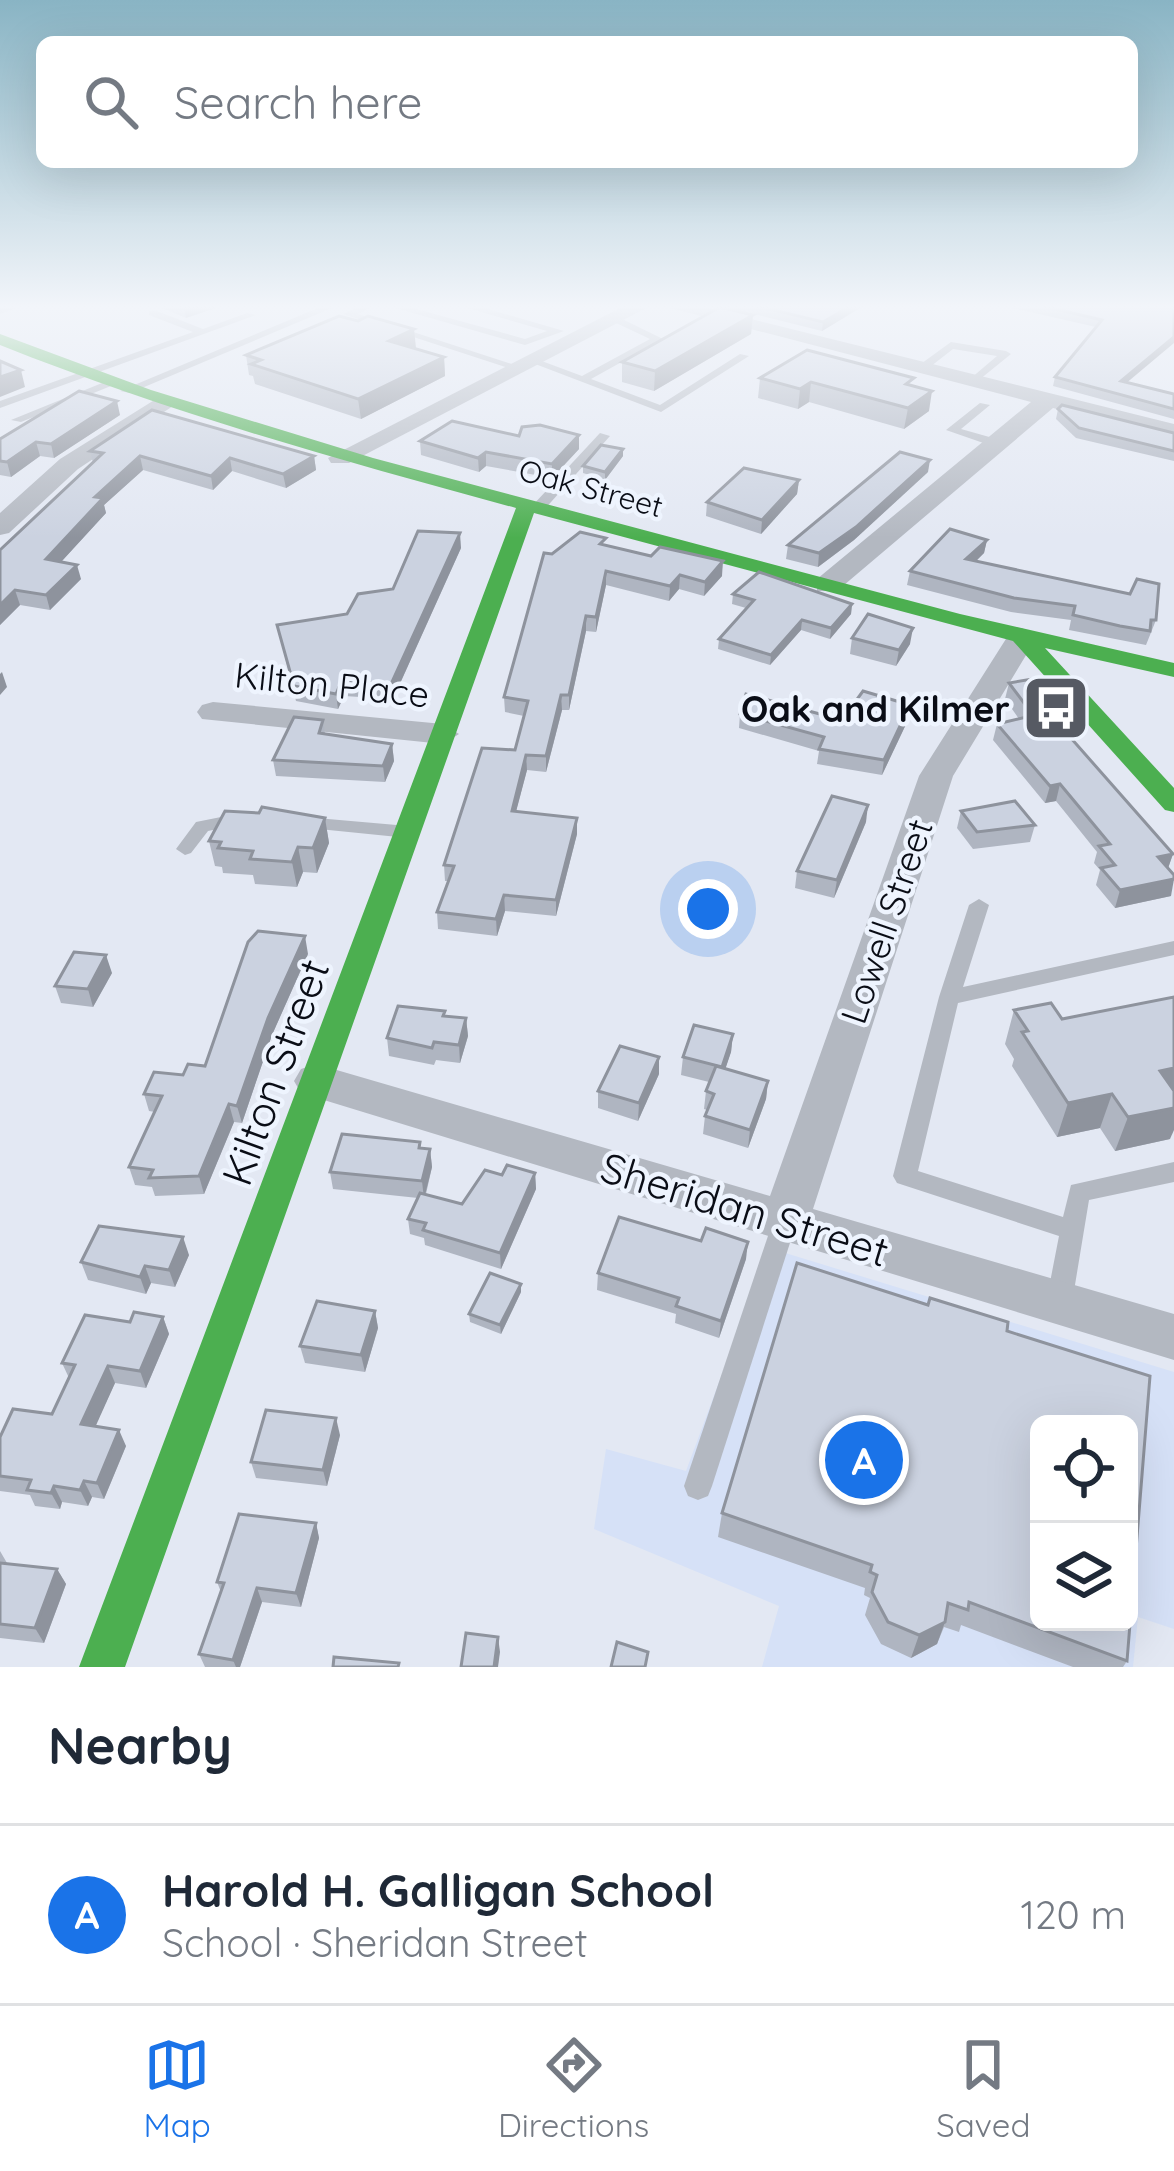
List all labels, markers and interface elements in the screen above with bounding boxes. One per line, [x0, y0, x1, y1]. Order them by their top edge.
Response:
search box [36, 36, 1138, 168]
icon: search [78, 69, 144, 135]
text: Search here [174, 74, 422, 130]
street label: Oak Street [515, 451, 667, 525]
street label: Kilton Place [233, 651, 431, 717]
bus stop icon: Oak and Kilmer [1021, 673, 1091, 743]
place label: Oak and Kilmer [741, 686, 1010, 731]
street label: Lowell Street [830, 813, 942, 1029]
your location [678, 879, 738, 939]
street label: Kilton Street [210, 952, 340, 1192]
street label: Sheridan Street [595, 1140, 895, 1278]
pin: A [825, 1415, 903, 1505]
map controls [1030, 1415, 1138, 1631]
button: locate [1030, 1415, 1138, 1523]
button: layers [1030, 1523, 1138, 1631]
text: Nearby [48, 1713, 232, 1777]
text: Harold H. Galligan School [162, 1862, 714, 1918]
text: A [75, 1890, 99, 1939]
text: 120 m [1021, 1890, 1126, 1939]
text: School · Sheridan Street [162, 1918, 588, 1967]
tab: Map [144, 2032, 211, 2145]
tab: Directions [498, 2032, 649, 2145]
tab: Saved [936, 2032, 1030, 2145]

